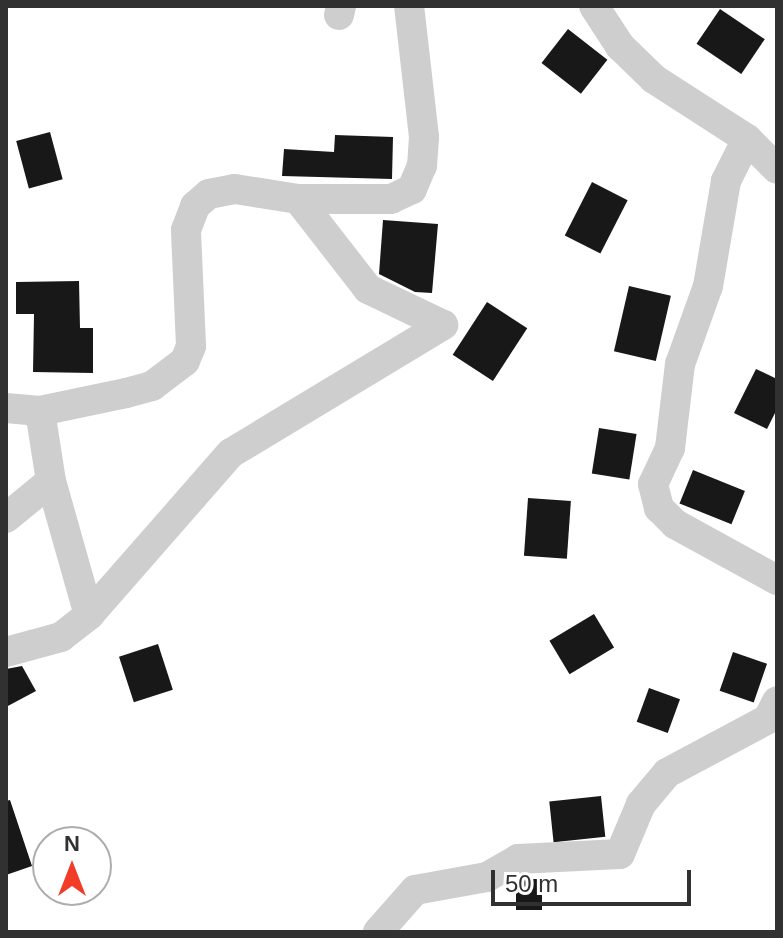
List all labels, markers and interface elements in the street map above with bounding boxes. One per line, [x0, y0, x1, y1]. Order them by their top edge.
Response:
north arrow [32, 826, 112, 906]
text: N [64, 831, 80, 856]
scale bar [495, 854, 695, 904]
text: 50 m [505, 870, 558, 897]

